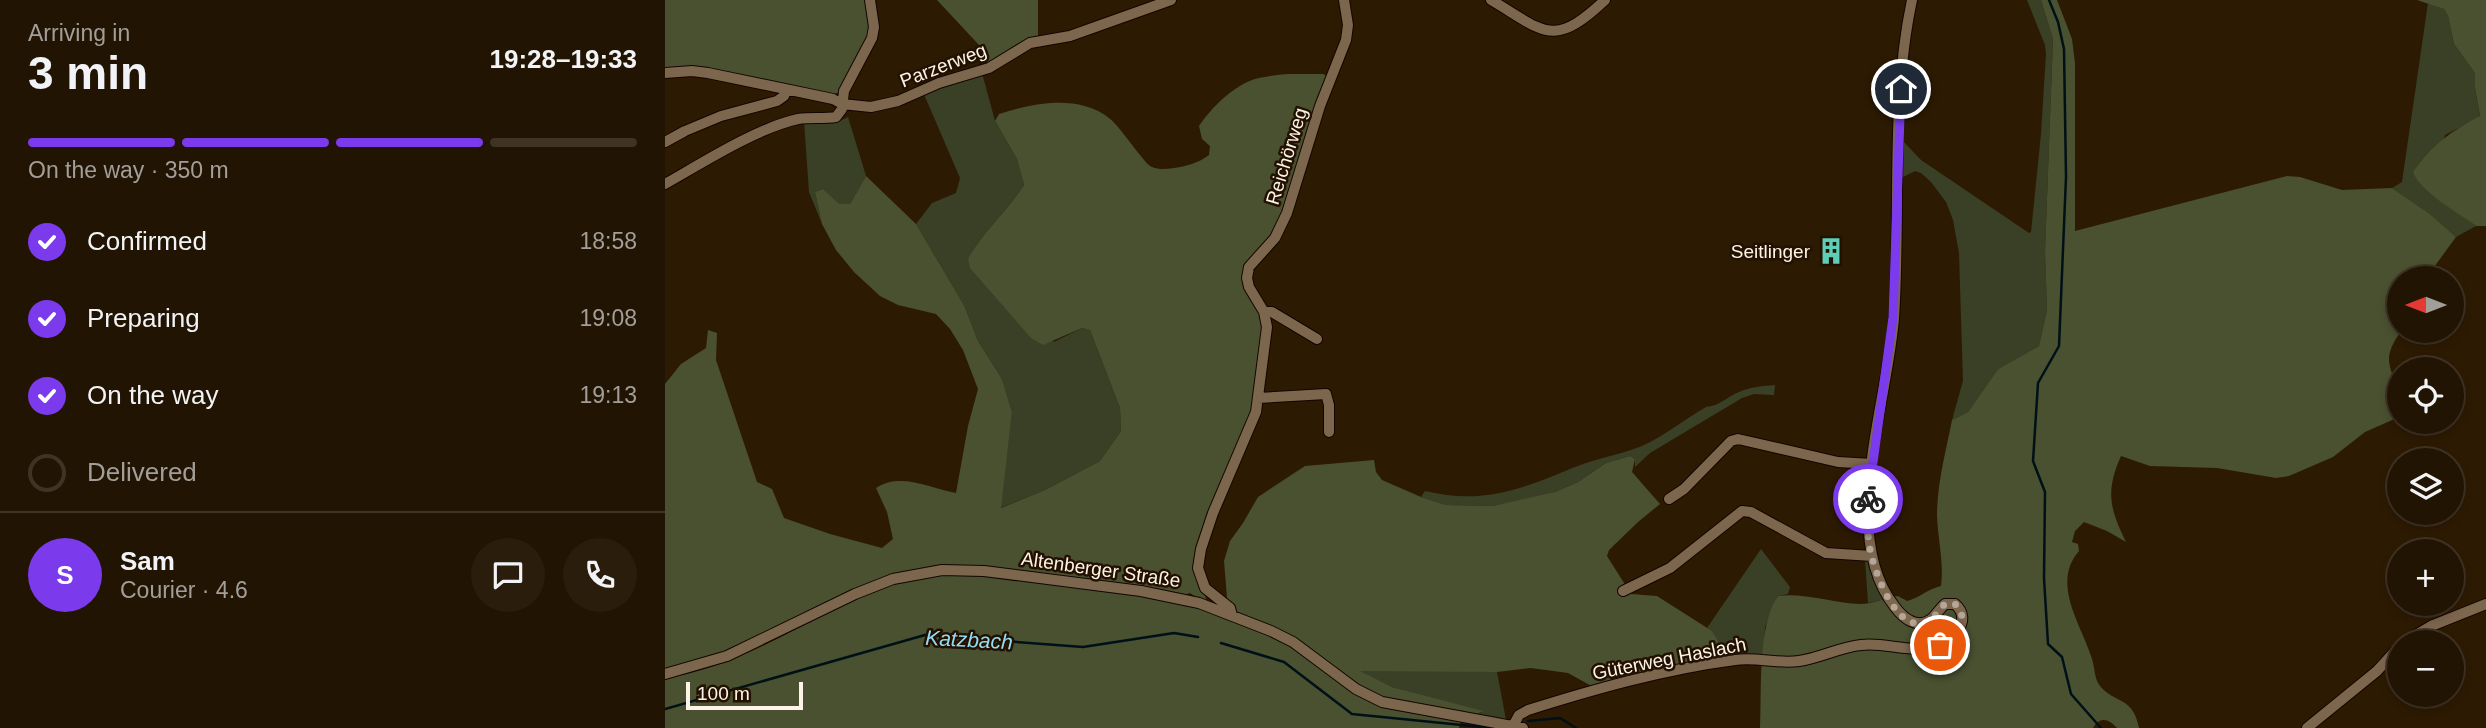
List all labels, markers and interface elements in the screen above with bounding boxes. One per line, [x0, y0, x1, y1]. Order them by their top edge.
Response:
text: Arriving in [28, 20, 130, 46]
street label: Parzerweg [897, 39, 989, 92]
text: 19:28–19:33 [490, 44, 637, 74]
text: 3 min [28, 47, 148, 99]
pin [1871, 59, 1931, 119]
icon: home [1882, 70, 1920, 108]
street label: Reichörweg [1262, 105, 1311, 207]
text: On the way · 350 m [28, 157, 229, 183]
icon: check [28, 223, 66, 261]
text: Confirmed [87, 226, 207, 256]
text: 18:58 [579, 228, 637, 254]
building icon: Seitlinger [1816, 236, 1846, 266]
place label: Seitlinger [1731, 241, 1811, 262]
north arrow [2387, 266, 2464, 343]
map controls [2387, 266, 2464, 707]
icon: check [28, 300, 66, 338]
text: Preparing [87, 303, 200, 333]
text: 19:08 [579, 305, 637, 331]
button: locate [2387, 357, 2464, 434]
icon: check [28, 377, 66, 415]
text: On the way [87, 380, 219, 410]
text: 19:13 [579, 382, 637, 408]
button: layers [2387, 448, 2464, 525]
text: Delivered [87, 457, 197, 487]
courier [1833, 464, 1903, 534]
icon: bike [1849, 480, 1887, 518]
button: chat [471, 538, 545, 612]
button: phone [563, 538, 637, 612]
button: + [2387, 539, 2464, 616]
text: Sam [120, 546, 175, 576]
street label: Altenberger Straße [1020, 548, 1182, 591]
text: S [56, 560, 74, 590]
text: Courier · 4.6 [120, 577, 248, 603]
pin [1910, 615, 1970, 675]
water label: Katzbach [925, 626, 1013, 653]
icon: bag [1921, 626, 1959, 664]
button: − [2387, 630, 2464, 707]
street label: Güterweg Haslach [1590, 633, 1748, 684]
scale bar [686, 679, 803, 711]
text: 100 m [697, 683, 750, 704]

